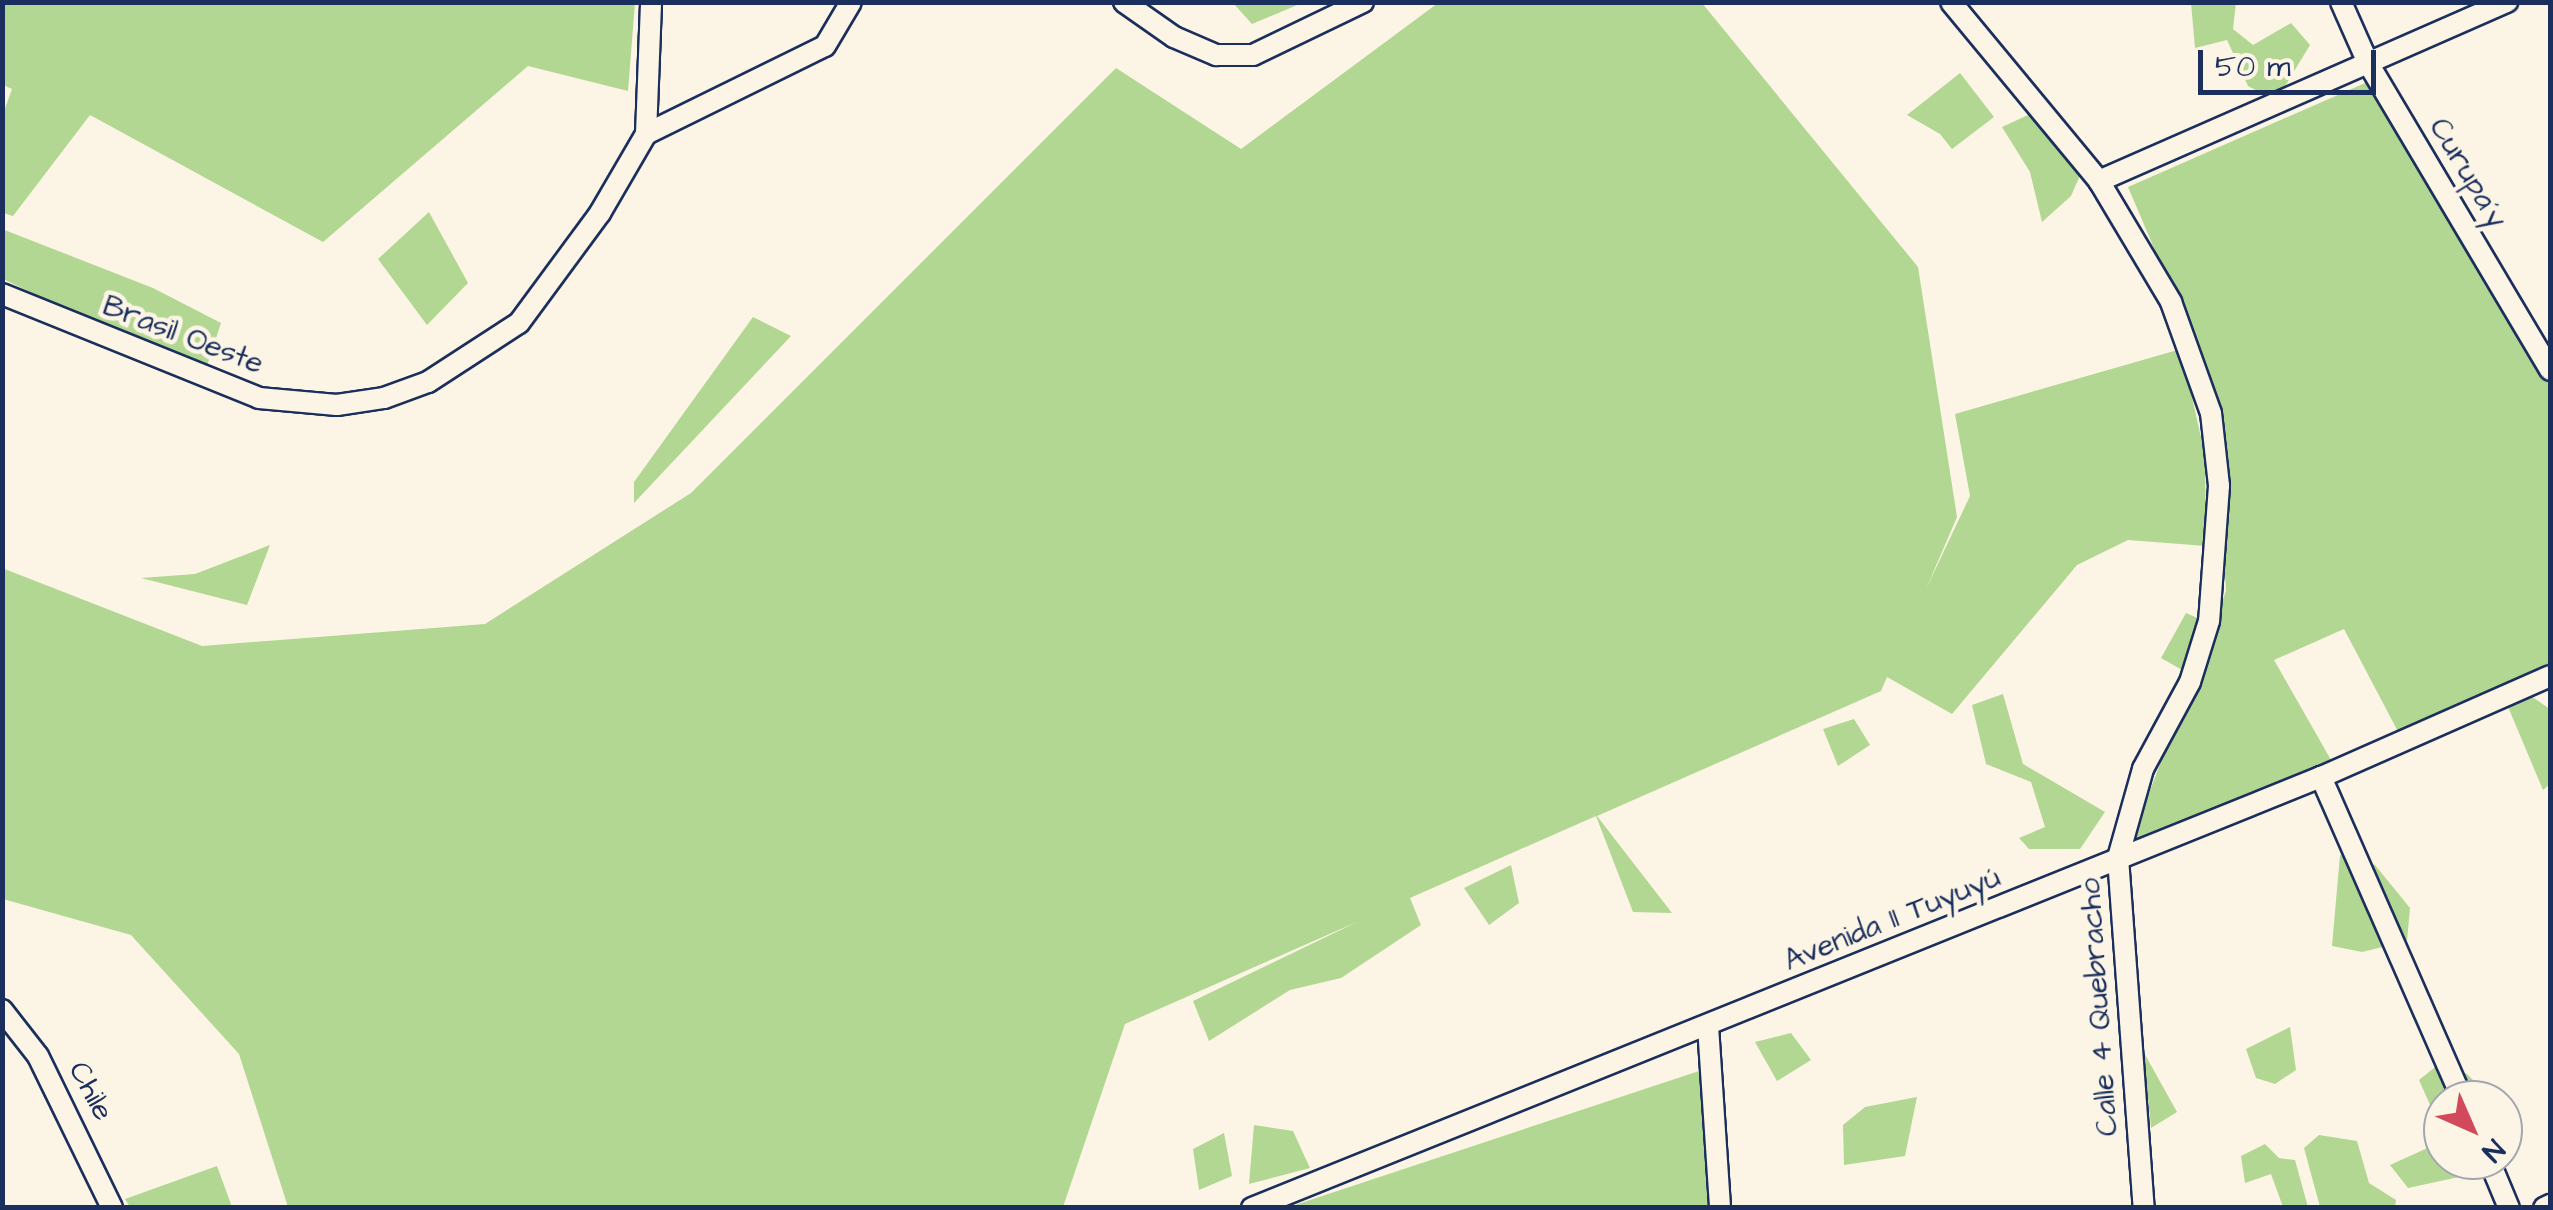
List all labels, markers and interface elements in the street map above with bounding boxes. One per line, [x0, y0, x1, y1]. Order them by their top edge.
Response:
scale bar [2203, 30, 2380, 92]
text: 50 m [2215, 46, 2291, 88]
street label: Curupa´y [2421, 112, 2515, 234]
street label: Brasil Oeste [98, 288, 268, 382]
street label: Avenida 11 Tuyuyú [1779, 859, 2005, 979]
street label: Calle 4 Quebracho [2072, 877, 2126, 1137]
street label: Chile [61, 1055, 121, 1127]
north arrow [2423, 1080, 2523, 1180]
text: N [2473, 1130, 2513, 1170]

